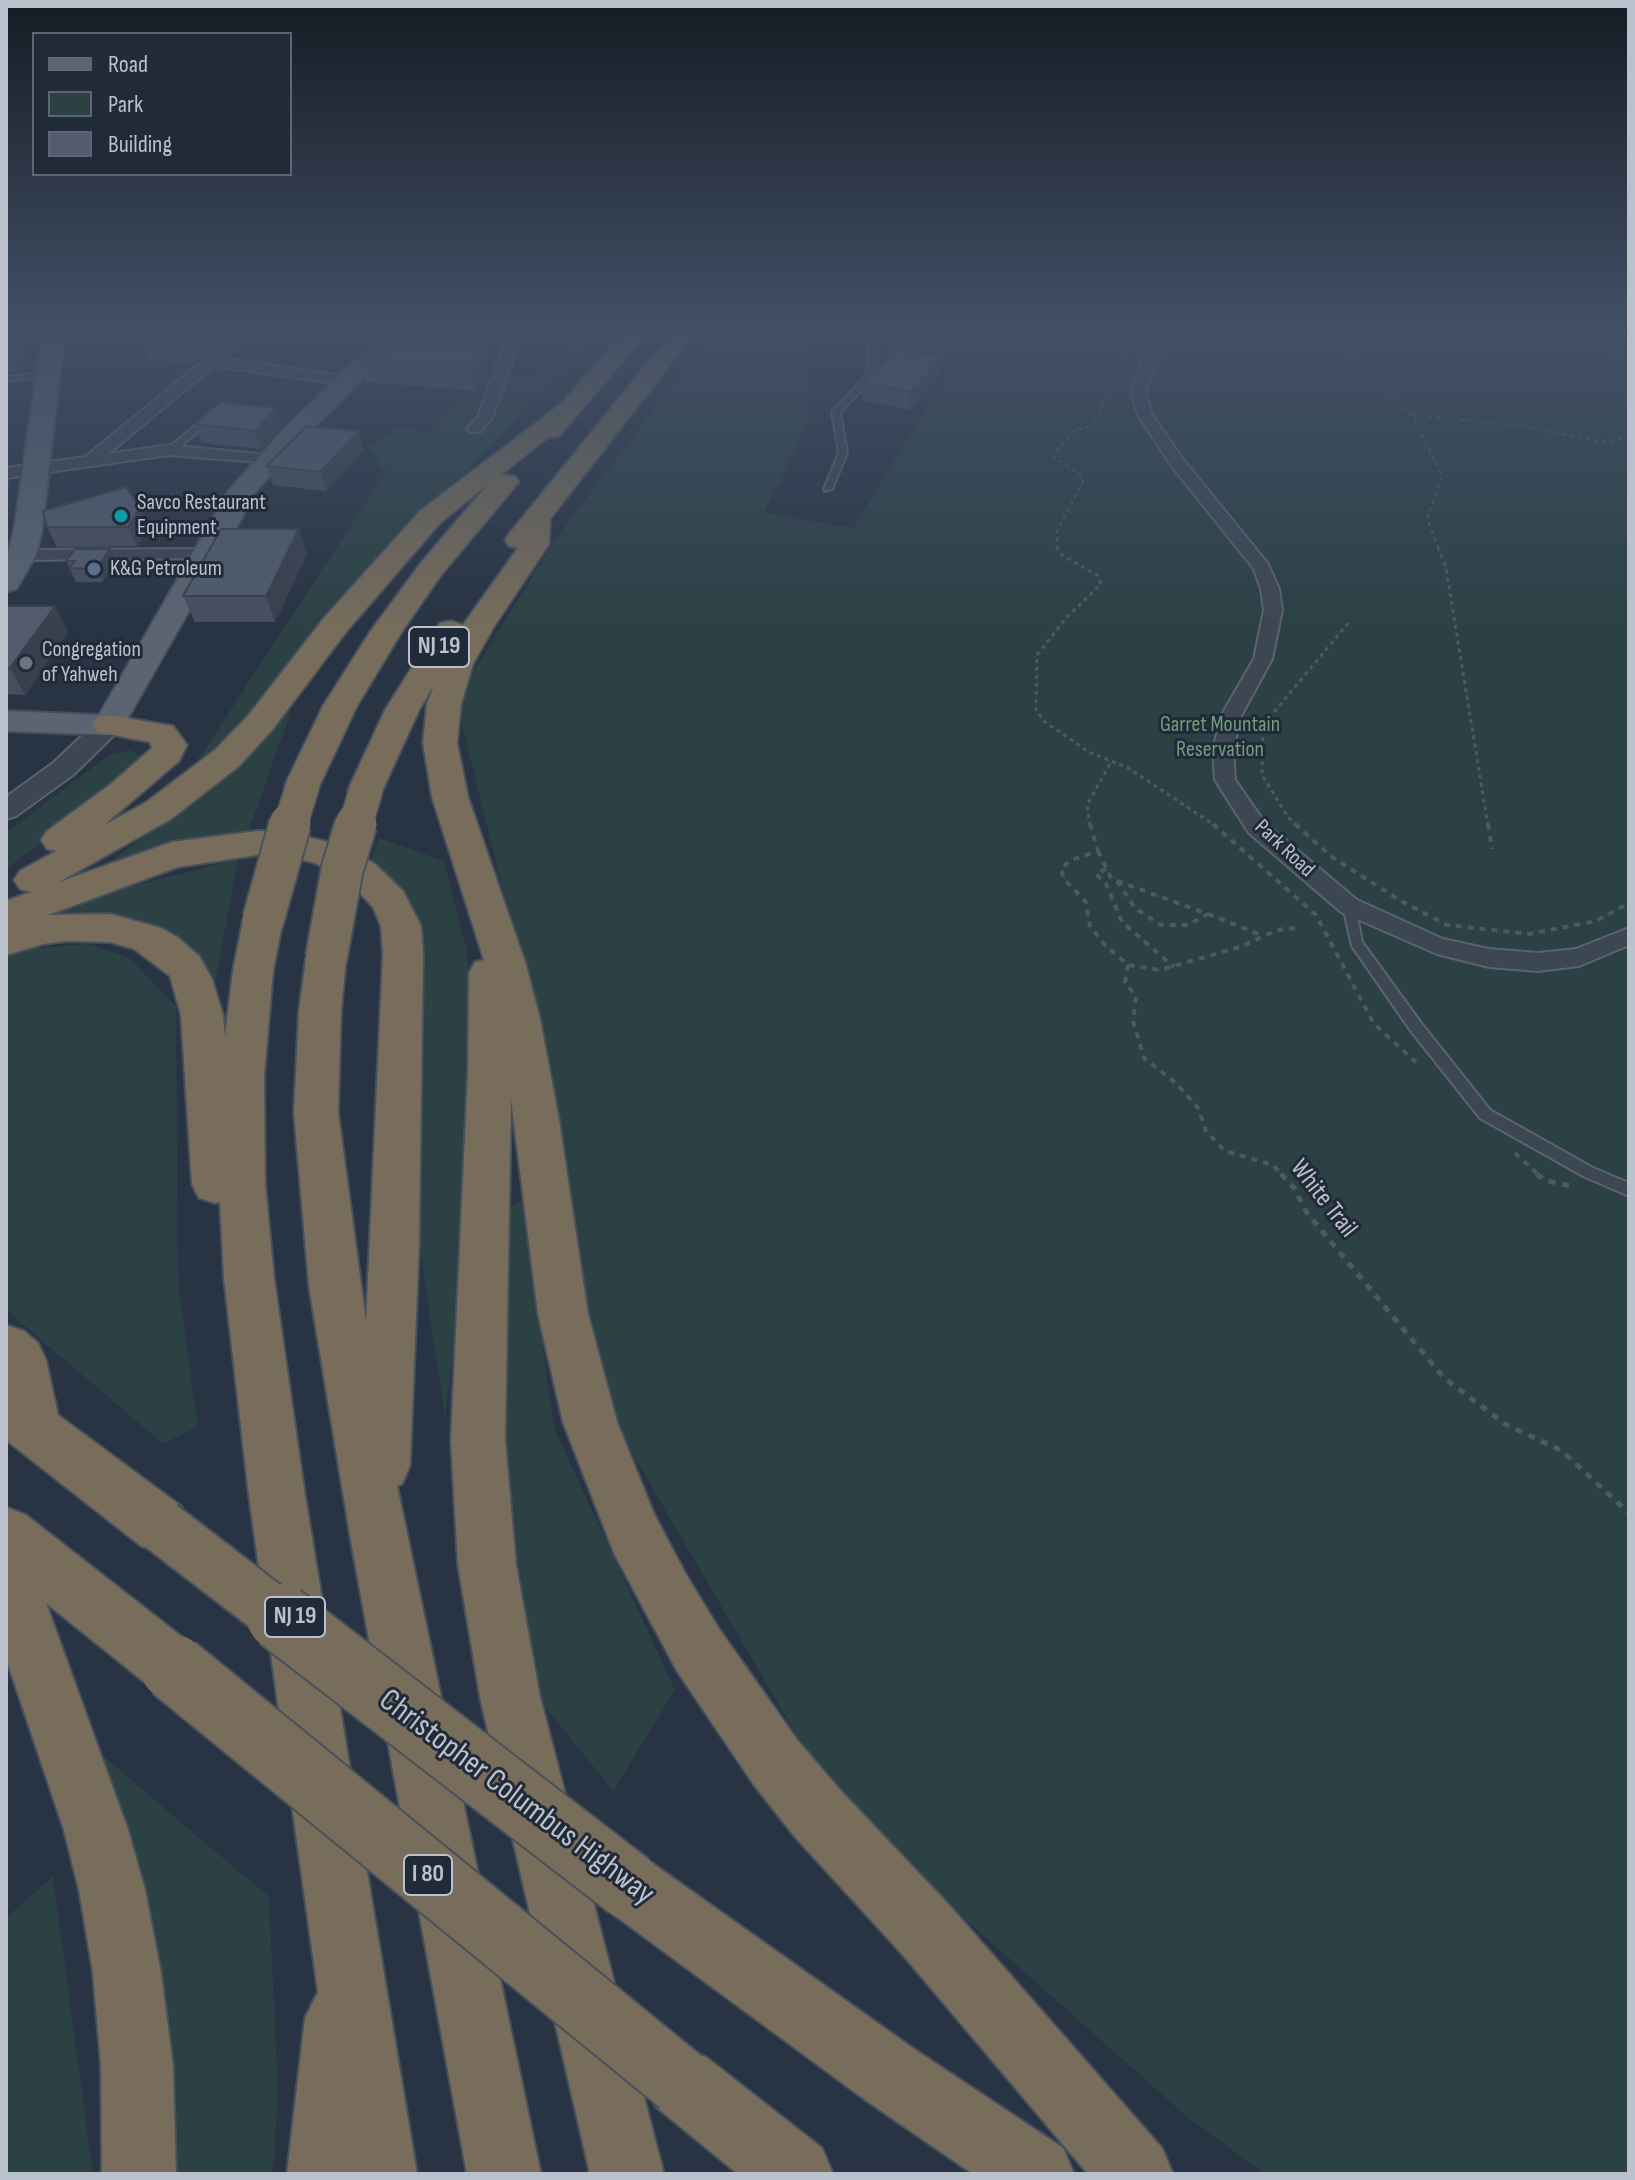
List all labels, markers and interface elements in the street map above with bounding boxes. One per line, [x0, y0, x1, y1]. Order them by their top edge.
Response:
legend [32, 32, 292, 176]
text: Road [108, 50, 148, 79]
text: Park [108, 90, 143, 119]
text: Building [108, 130, 172, 159]
place label: Savco Restaurant Equipment [137, 490, 266, 542]
marker: Savco Restaurant Equipment [112, 507, 130, 525]
place label: K&G Petroleum [110, 556, 222, 582]
marker: K&G Petroleum [85, 560, 103, 578]
road number: NJ 19 [409, 627, 469, 667]
place label: Congregation of Yahweh [42, 637, 141, 688]
marker: Congregation of Yahweh [17, 654, 35, 672]
park label: Garret Mountain Reservation [1160, 712, 1280, 764]
street label: Park Road [1249, 815, 1319, 883]
street label: White Trail [1283, 1154, 1363, 1244]
road number: NJ 19 [265, 1597, 325, 1637]
street label: Christopher Columbus Highway [371, 1682, 661, 1914]
road number: I 80 [404, 1855, 452, 1895]

